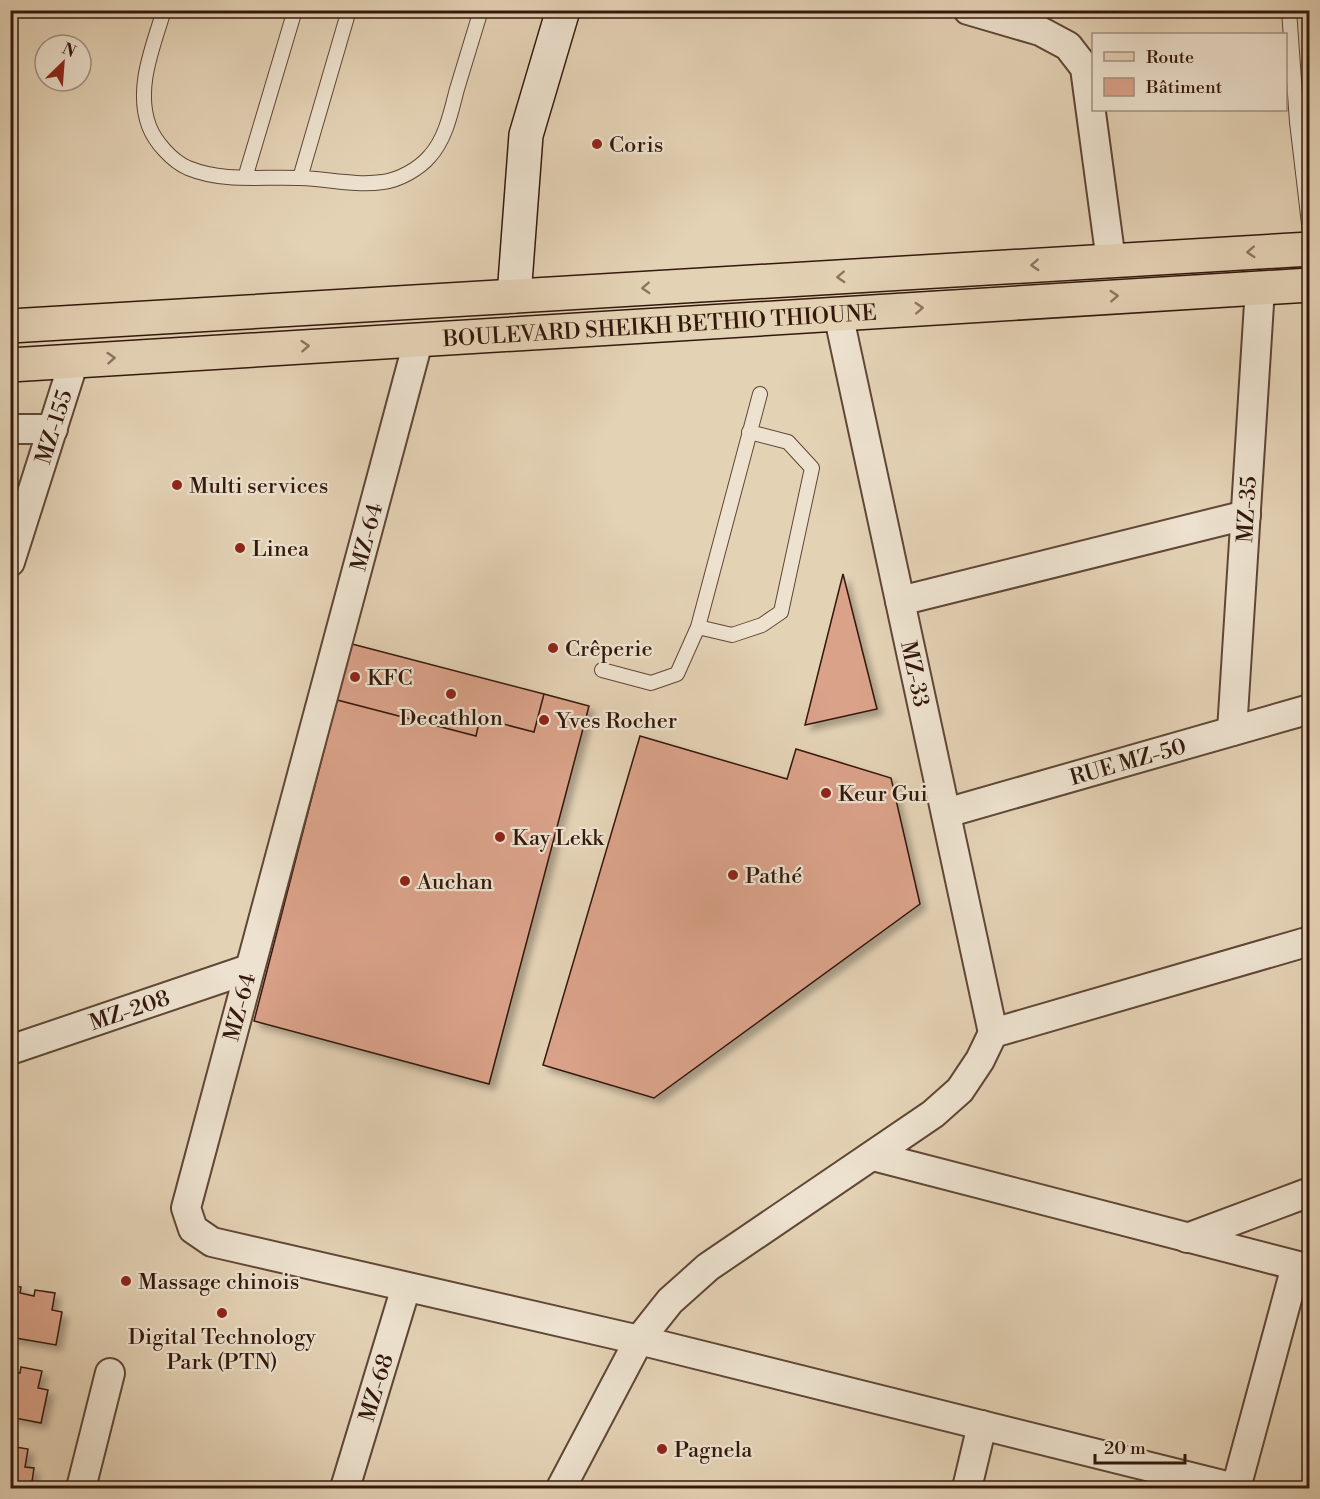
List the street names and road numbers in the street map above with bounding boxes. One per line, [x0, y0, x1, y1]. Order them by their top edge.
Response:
street label: BOULEVARD SHEIKH BETHIO THIOUNE [441, 300, 878, 353]
street label: MZ-155 [30, 387, 79, 468]
street label: MZ-35 [1232, 475, 1263, 544]
street label: MZ-64 [345, 500, 389, 574]
street label: MZ-33 [894, 639, 934, 710]
street label: RUE MZ-50 [1067, 733, 1190, 792]
street label: MZ-64 [218, 970, 262, 1044]
street label: MZ-208 [86, 985, 174, 1037]
street label: MZ-68 [354, 1351, 400, 1425]

